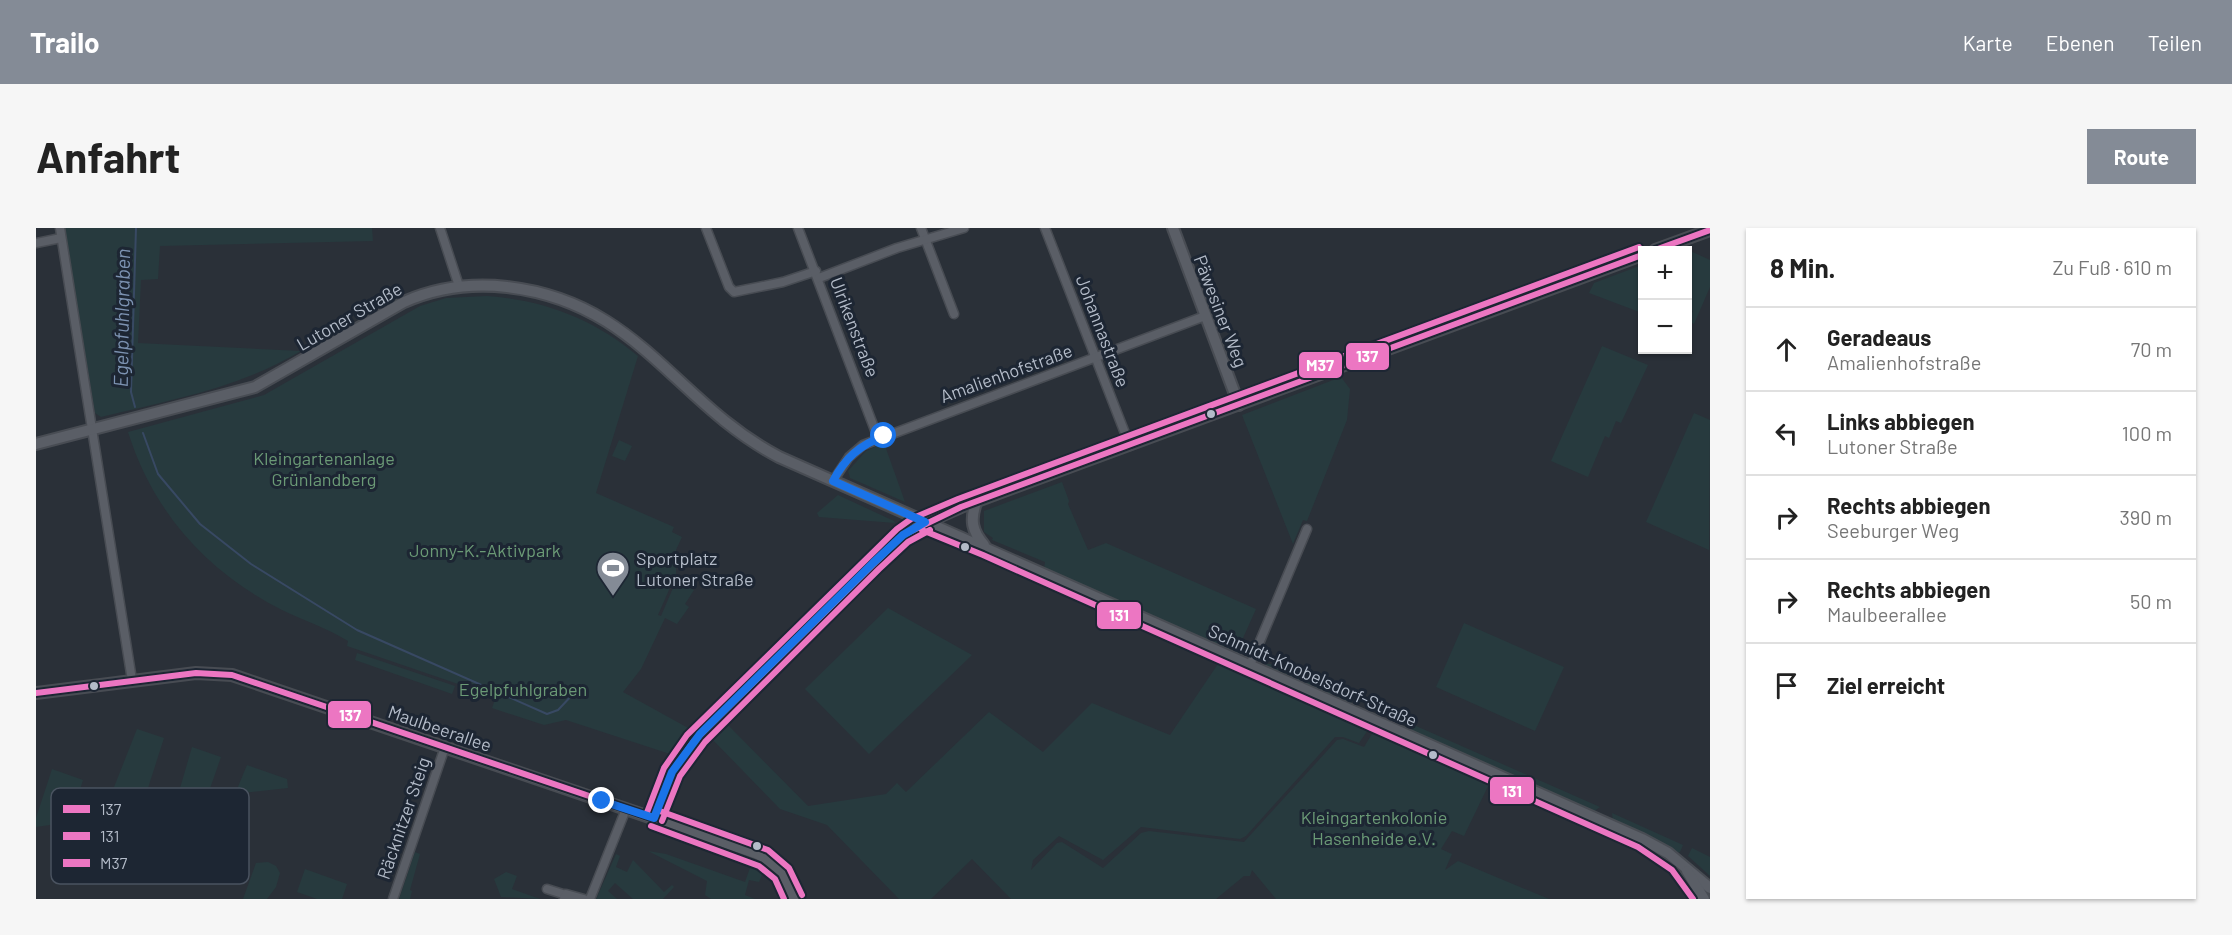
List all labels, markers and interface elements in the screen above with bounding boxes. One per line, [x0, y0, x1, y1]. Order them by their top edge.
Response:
text: Trailo [30, 25, 100, 59]
text: Karte [1963, 30, 2013, 55]
text: Ebenen [2046, 30, 2115, 55]
text: Teilen [2148, 30, 2202, 55]
button: Route [2087, 129, 2196, 184]
text: Anfahrt [36, 131, 181, 181]
map controls [1638, 246, 1692, 354]
button: + [1638, 246, 1692, 300]
water label: Egelpfuhlgraben [108, 248, 134, 388]
street label: Päwesiner Weg [1190, 252, 1252, 370]
text: 8 Min. [1770, 252, 1836, 283]
text: Zu Fuß · 610 m [2052, 255, 2172, 279]
street label: Johannastraße [1072, 272, 1134, 390]
street label: Ulrikenstraße [826, 274, 884, 380]
street label: Lutoner Straße [293, 277, 405, 355]
button: − [1638, 300, 1692, 354]
text: Geradeaus [1827, 324, 1931, 350]
icon: ahead [1770, 333, 1803, 366]
text: 70 m [2131, 337, 2172, 361]
street label: Amalienhofstraße [937, 339, 1075, 407]
line badge: 137 [1345, 342, 1390, 371]
text: 137 [1356, 346, 1378, 365]
text: Amalienhofstraße [1827, 350, 1981, 374]
line badge: M37 [1298, 351, 1343, 379]
text: M37 [1306, 355, 1334, 374]
unlabelled marker [1205, 408, 1217, 420]
text: Links abbiegen [1827, 408, 1975, 434]
icon: left [1770, 417, 1803, 450]
text: 100 m [2122, 421, 2172, 445]
route start [870, 422, 896, 448]
text: Lutoner Straße [1827, 434, 1958, 458]
park label: Kleingartenanlage Grünlandberg [253, 447, 395, 490]
text: Rechts abbiegen [1827, 492, 1990, 518]
icon: right [1770, 501, 1803, 534]
text: 390 m [2119, 505, 2172, 529]
text: Seeburger Weg [1827, 518, 1959, 542]
park label: Jonny-K.-Aktivpark [409, 539, 561, 561]
unlabelled marker [959, 541, 971, 553]
place label: Sportplatz Lutoner Straße [636, 547, 754, 590]
sports icon: Sportplatz Lutoner Straße [595, 550, 631, 597]
text: Rechts abbiegen [1827, 576, 1990, 602]
icon: right [1770, 585, 1803, 618]
text: 50 m [2130, 589, 2172, 613]
line badge: 131 [1096, 601, 1142, 630]
text: Maulbeerallee [1827, 602, 1947, 626]
text: 131 [1109, 605, 1129, 624]
street label: Schmidt-Knobelsdorf-Straße [1205, 619, 1421, 731]
icon: arrive [1770, 669, 1803, 702]
text: Ziel erreicht [1827, 672, 1945, 698]
park label: Egelpfuhlgraben [459, 678, 587, 700]
unlabelled marker [88, 680, 100, 692]
line badge: 137 [327, 700, 372, 729]
street label: Maulbeerallee [385, 700, 495, 756]
text: 137 [339, 705, 361, 724]
unlabelled marker [1427, 749, 1439, 761]
street label: Räcknitzer Steig [372, 754, 434, 882]
line badge: 131 [1489, 776, 1535, 805]
text: 131 [1502, 781, 1522, 800]
route end [588, 787, 614, 813]
legend [51, 788, 249, 884]
text: 137 [100, 799, 122, 818]
park label: Kleingartenkolonie Hasenheide e.V. [1301, 806, 1447, 849]
text: 131 [100, 826, 119, 845]
unlabelled marker [751, 840, 763, 852]
text: M37 [100, 853, 128, 872]

